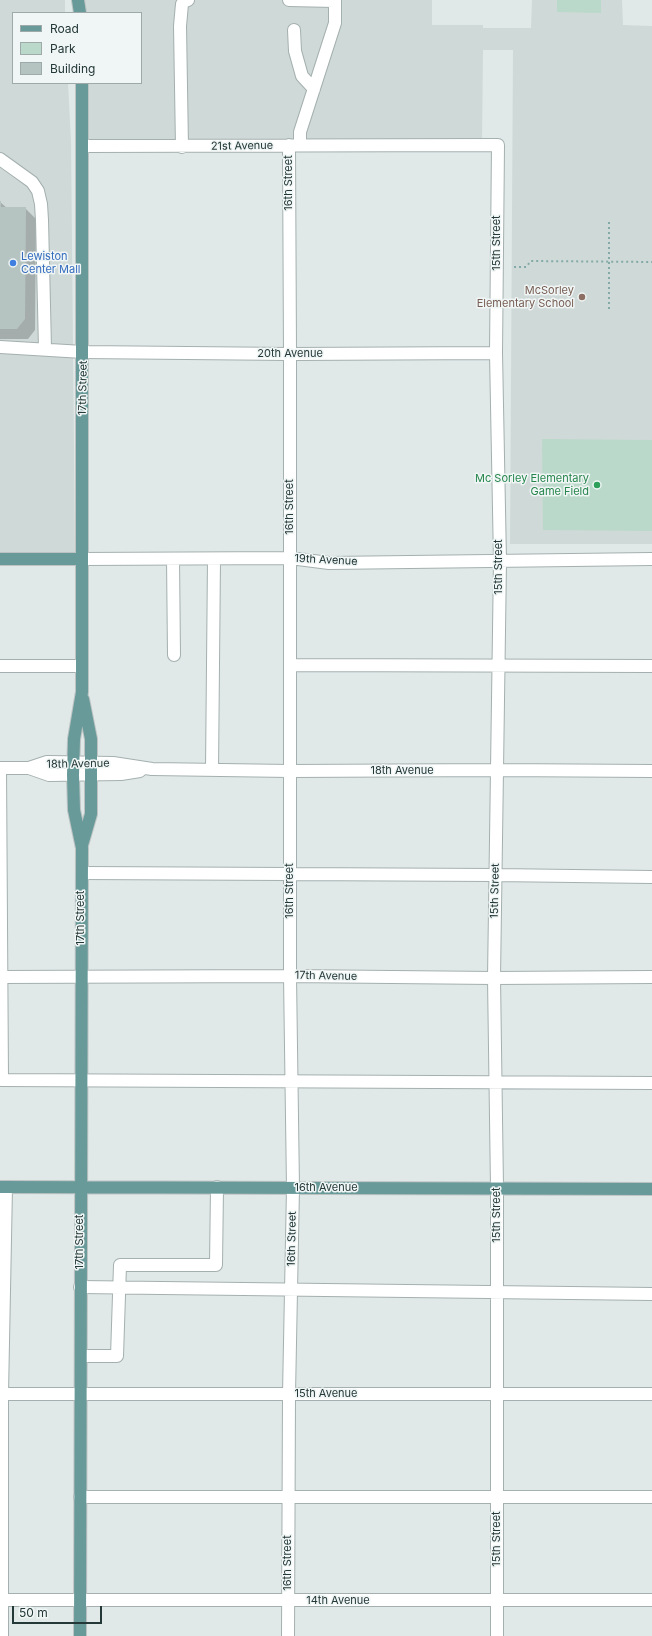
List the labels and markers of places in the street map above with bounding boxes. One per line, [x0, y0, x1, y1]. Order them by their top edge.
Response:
place label: Lewiston Center Mall [21, 250, 81, 276]
marker: Lewiston Center Mall [8, 258, 18, 268]
place label: McSorley Elementary School [477, 284, 574, 310]
marker: McSorley Elementary School [577, 292, 587, 302]
place label: Mc Sorley Elementary Game Field [475, 472, 589, 498]
marker: Mc Sorley Elementary Game Field [592, 480, 602, 490]

